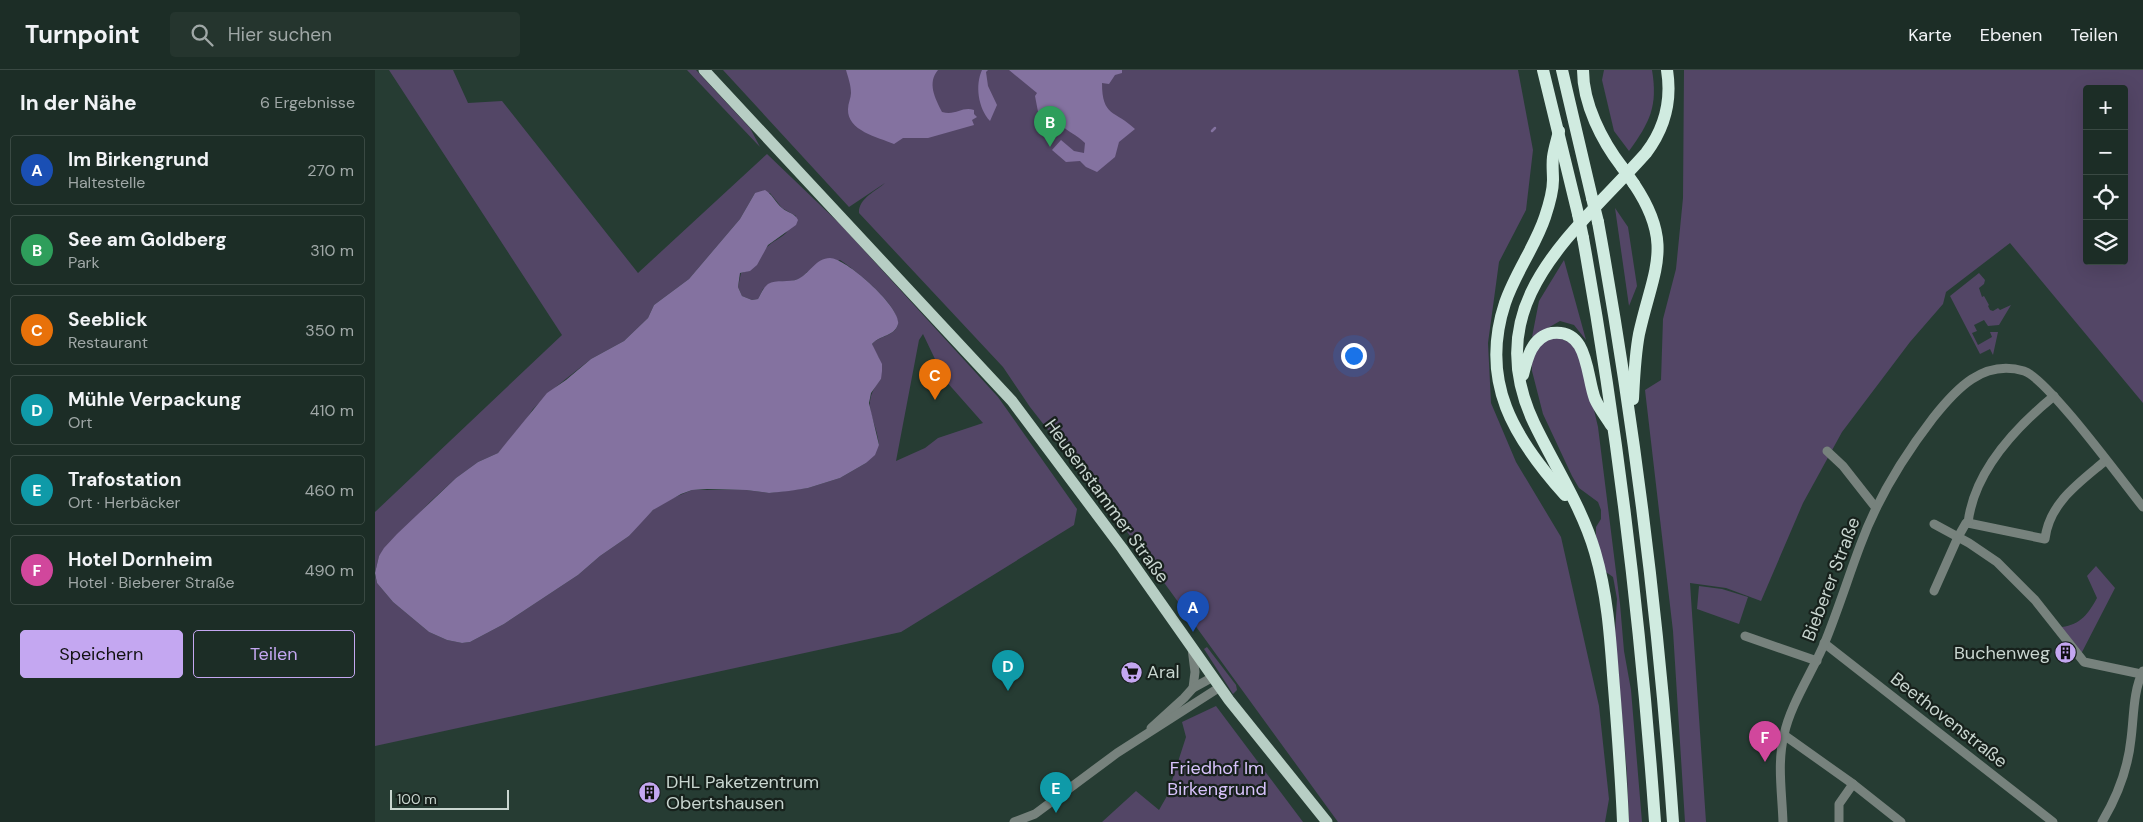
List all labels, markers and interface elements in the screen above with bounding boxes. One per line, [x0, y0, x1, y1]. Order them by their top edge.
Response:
search box [170, 12, 520, 57]
text: Turnpoint [25, 19, 140, 50]
icon: search [188, 21, 216, 49]
text: Hier suchen [228, 22, 332, 47]
text: Karte [1908, 23, 1952, 47]
text: Ebenen [1980, 23, 2042, 47]
text: Teilen [2070, 23, 2118, 47]
map controls [2083, 85, 2128, 265]
button: + [2083, 85, 2128, 130]
text: In der Nähe [20, 89, 137, 117]
text: 6 Ergebnisse [260, 92, 355, 113]
pin: B [1034, 106, 1066, 147]
button: − [2083, 130, 2128, 175]
text: Im Birkengrund [68, 147, 209, 172]
text: A [31, 160, 43, 181]
text: 270 m [307, 160, 354, 181]
text: Haltestelle [68, 172, 145, 193]
button: locate [2083, 175, 2128, 220]
button: layers [2083, 220, 2128, 265]
text: See am Goldberg [68, 227, 227, 252]
text: B [32, 240, 42, 261]
text: 310 m [310, 240, 354, 261]
text: Park [68, 252, 100, 273]
text: Seeblick [68, 307, 148, 332]
text: C [31, 320, 43, 341]
text: 350 m [305, 320, 354, 341]
text: Restaurant [68, 332, 148, 353]
your location [1341, 343, 1367, 369]
pin: C [919, 359, 951, 400]
text: Mühle Verpackung [68, 387, 242, 412]
text: D [31, 400, 43, 421]
text: 410 m [310, 400, 354, 421]
text: Ort [68, 412, 93, 433]
street label: Heusenstammer Straße [1039, 414, 1175, 588]
text: Trafostation [68, 467, 181, 492]
text: E [32, 480, 42, 501]
text: 460 m [305, 480, 354, 501]
text: Ort · Herbäcker [68, 492, 181, 513]
street label: Bieberer Straße [1796, 514, 1866, 644]
text: Hotel Dornheim [68, 547, 213, 572]
text: F [33, 560, 41, 581]
text: 490 m [305, 560, 354, 581]
text: Hotel · Bieberer Straße [68, 572, 235, 593]
pin: A [1177, 591, 1209, 632]
button: Speichern [20, 630, 183, 678]
button: Teilen [193, 630, 355, 678]
place label: Buchenweg [1954, 641, 2050, 665]
building icon: Buchenweg [2054, 641, 2078, 665]
pin: D [992, 650, 1024, 691]
supermarket icon: Aral [1119, 660, 1143, 684]
place label: Aral [1147, 660, 1179, 684]
street label: Beethovenstraße [1886, 667, 2012, 773]
pin: F [1749, 721, 1781, 762]
park label: Friedhof Im Birkengrund [1167, 756, 1267, 801]
place label: DHL Paketzentrum Obertshausen [666, 770, 819, 815]
pin: E [1040, 772, 1072, 813]
building icon: DHL Paketzentrum Obertshausen [638, 780, 662, 804]
scale bar [390, 787, 509, 810]
text: 100 m [397, 790, 437, 808]

